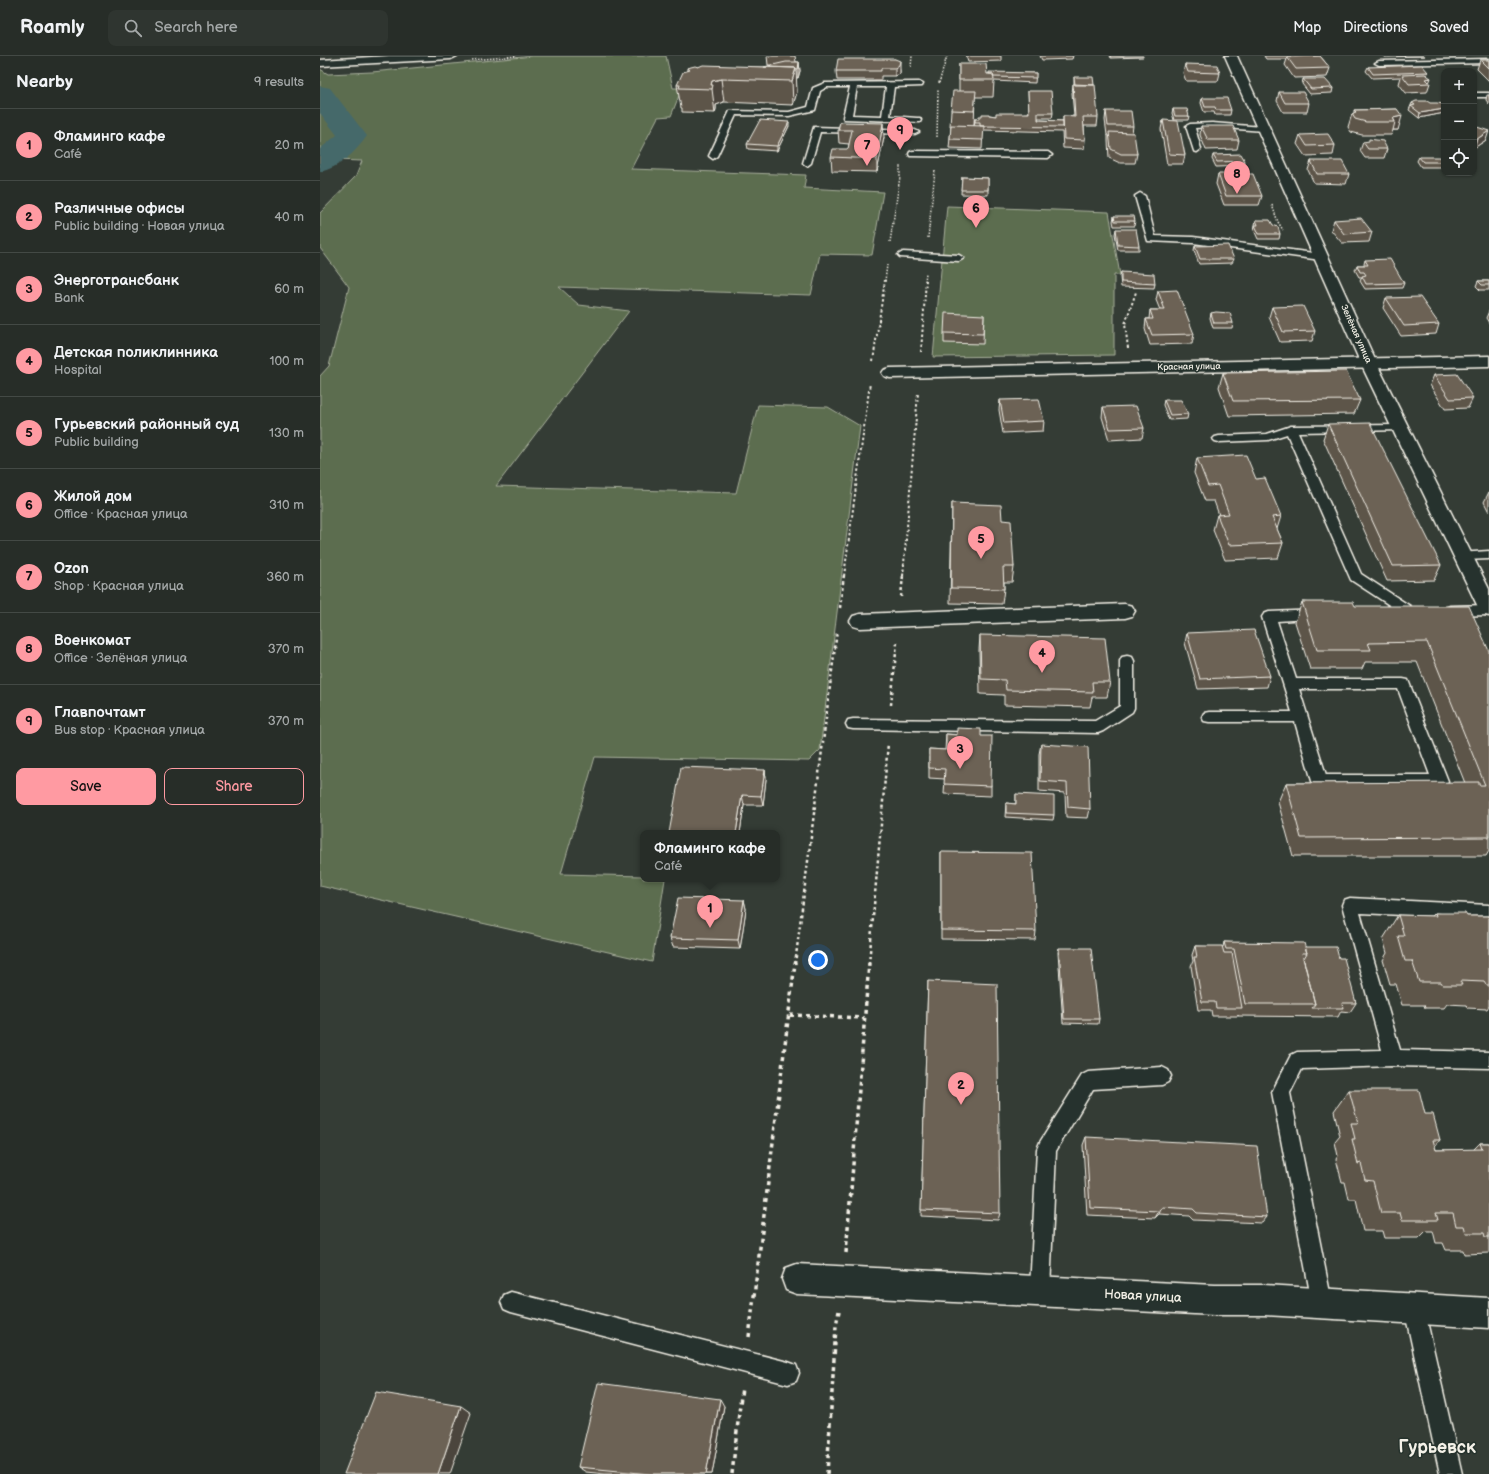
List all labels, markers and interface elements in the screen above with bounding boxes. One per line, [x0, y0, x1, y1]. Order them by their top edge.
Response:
search box [108, 10, 388, 46]
text: Roamly [20, 16, 84, 39]
icon: search [122, 17, 144, 39]
text: Search here [154, 18, 238, 37]
text: Map [1293, 19, 1321, 36]
text: Directions [1343, 19, 1408, 36]
text: Saved [1430, 19, 1469, 36]
map controls [1441, 68, 1477, 176]
button: + [1441, 68, 1477, 104]
text: Nearby [16, 72, 73, 92]
text: 9 results [254, 74, 304, 90]
button: − [1441, 104, 1477, 140]
pin: 9 [887, 117, 913, 150]
text: Фламинго кафе [54, 127, 165, 146]
pin: 7 [854, 133, 880, 166]
text: 1 [26, 137, 32, 153]
text: 20 m [274, 137, 304, 153]
button: locate [1441, 140, 1477, 176]
text: Café [54, 146, 82, 162]
pin: 8 [1224, 161, 1250, 194]
pin: 6 [963, 195, 989, 228]
text: Различные офисы [54, 199, 185, 218]
text: 2 [25, 209, 33, 225]
text: 40 m [274, 209, 304, 225]
text: Public building · Новая улица [54, 218, 225, 234]
text: Энерготрансбанк [54, 271, 179, 290]
text: 3 [25, 281, 33, 297]
text: 60 m [274, 281, 304, 297]
text: Bank [54, 290, 84, 306]
street label: Зелёная улица [1338, 303, 1374, 366]
text: Детская поликлинника [54, 343, 218, 362]
text: 4 [25, 353, 33, 369]
text: 100 m [269, 353, 304, 369]
street label: Красная улица [1157, 361, 1221, 373]
text: Hospital [54, 362, 102, 378]
text: Гурьевский районный суд [54, 415, 239, 434]
text: 5 [25, 425, 33, 441]
text: 130 m [269, 425, 304, 441]
text: Public building [54, 434, 139, 450]
text: Жилой дом [54, 487, 132, 506]
text: 6 [25, 497, 33, 513]
text: 310 m [269, 497, 304, 513]
text: Office · Красная улица [54, 506, 188, 522]
pin: 5 [968, 526, 994, 559]
text: Ozon [54, 559, 89, 578]
text: 7 [25, 569, 33, 585]
text: 360 m [266, 569, 304, 585]
text: Shop · Красная улица [54, 578, 184, 594]
text: Военкомат [54, 631, 131, 650]
pin: 4 [1029, 640, 1055, 673]
text: 8 [25, 641, 33, 657]
text: 370 m [268, 641, 304, 657]
text: Office · Зелёная улица [54, 650, 187, 666]
text: Главпочтамт [54, 703, 146, 722]
text: 9 [25, 713, 33, 729]
text: 370 m [268, 713, 304, 729]
text: Bus stop · Красная улица [54, 722, 205, 738]
pin: 3 [947, 736, 973, 769]
button: Save [16, 768, 156, 805]
button: Share [164, 768, 304, 805]
popup [640, 830, 780, 882]
text: Фламинго кафе [654, 839, 766, 858]
text: Café [654, 858, 682, 874]
pin: 1 [697, 895, 723, 928]
your location [808, 950, 828, 970]
pin: 2 [948, 1072, 974, 1105]
street label: Новая улица [1104, 1286, 1182, 1306]
district label: Гурьевск [1398, 1437, 1476, 1458]

